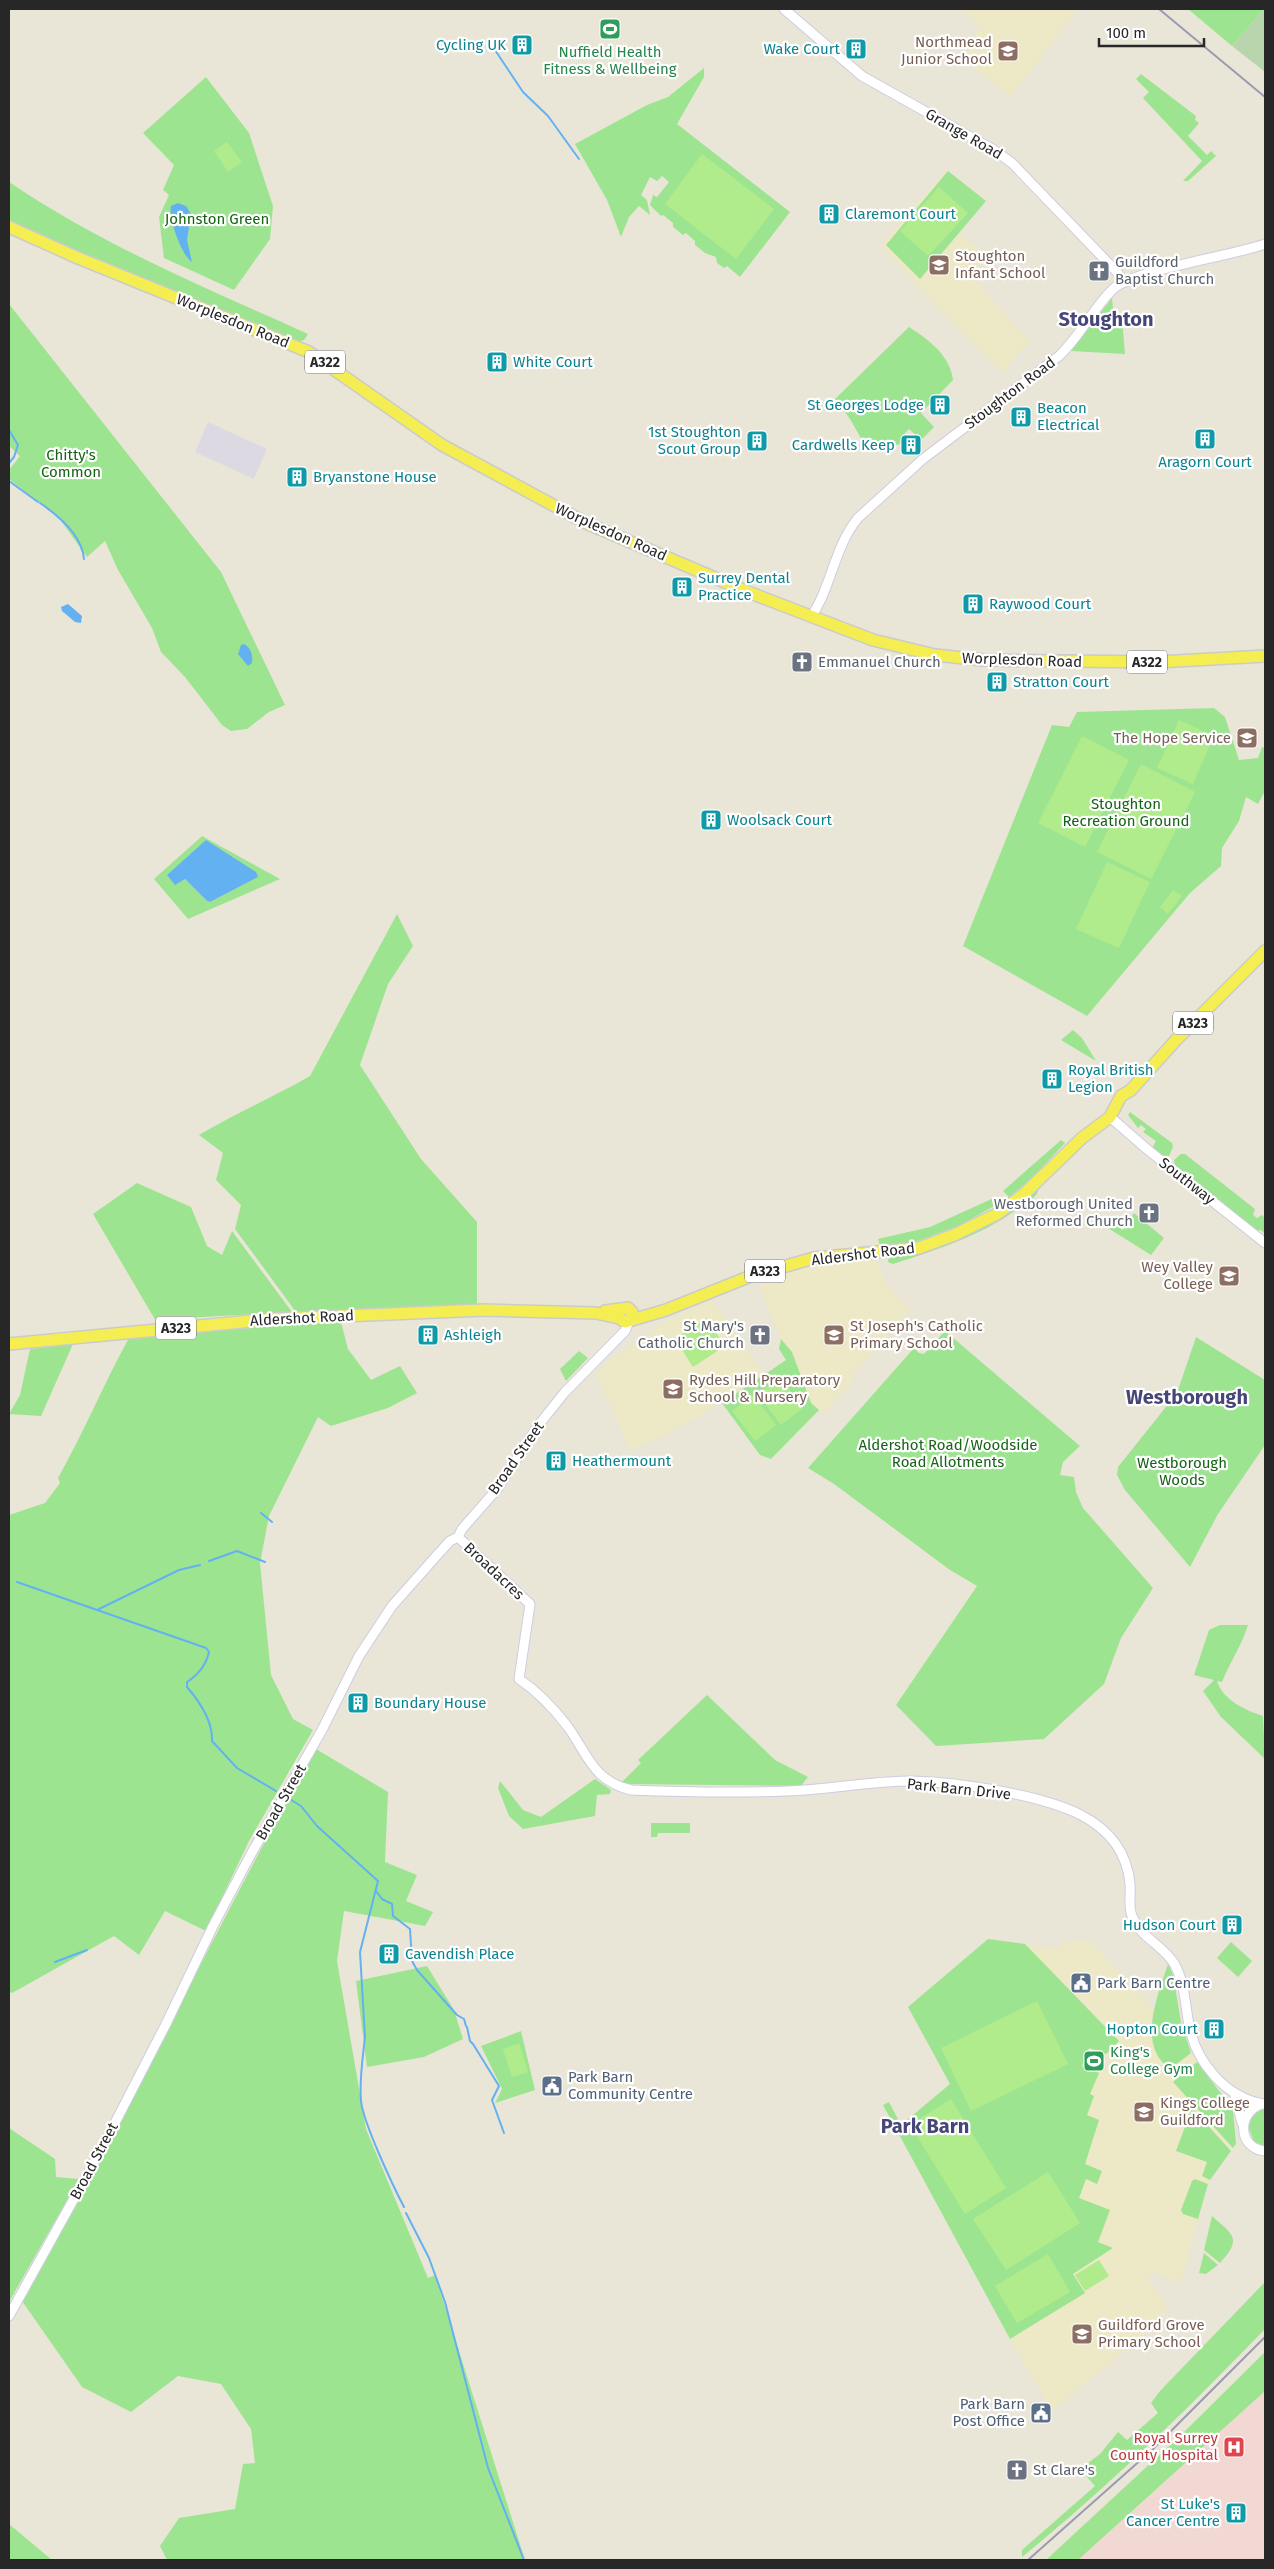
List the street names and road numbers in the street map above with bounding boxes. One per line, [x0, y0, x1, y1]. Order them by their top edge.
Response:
street label: Grange Road [922, 105, 1006, 163]
street label: Worplesdon Road [174, 290, 292, 352]
road number: A322 [305, 351, 345, 374]
street label: Stoughton Road [961, 353, 1059, 433]
street label: Worplesdon Road [552, 499, 670, 565]
street label: Worplesdon Road [962, 649, 1082, 671]
road number: A322 [1127, 650, 1167, 674]
road number: A323 [1173, 1011, 1213, 1034]
street label: Southway [1156, 1154, 1219, 1209]
street label: Aldershot Road [810, 1239, 916, 1269]
road number: A323 [745, 1260, 785, 1282]
street label: Aldershot Road [250, 1306, 354, 1330]
road number: A323 [156, 1316, 196, 1340]
street label: Broad Street [484, 1418, 548, 1498]
street label: Broadacres [460, 1538, 528, 1604]
street label: Broad Street [252, 1760, 310, 1843]
street label: Park Barn Drive [906, 1775, 1012, 1803]
street label: Broad Street [66, 2119, 122, 2203]

